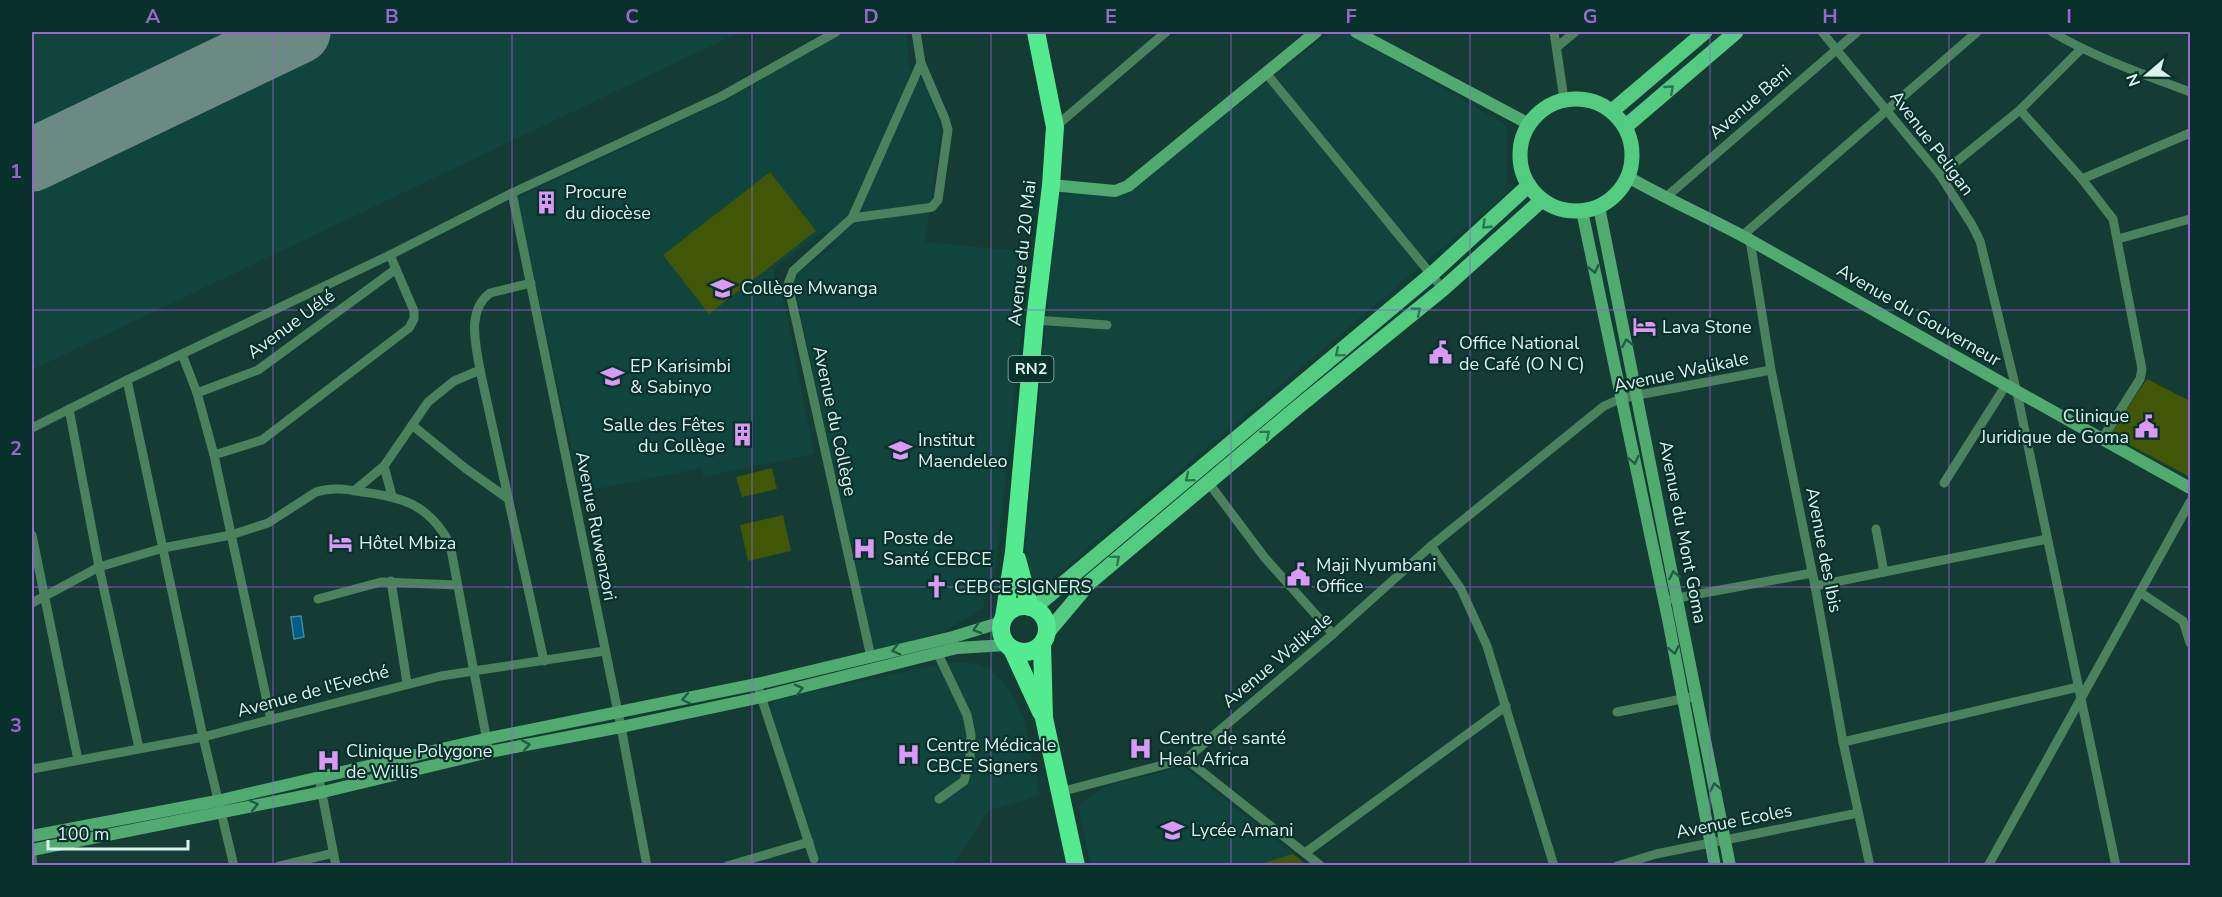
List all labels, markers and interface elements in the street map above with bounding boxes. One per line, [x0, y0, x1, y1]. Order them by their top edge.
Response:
text: A [146, 3, 161, 30]
text: B [385, 3, 399, 30]
text: C [625, 3, 639, 30]
text: D [863, 3, 879, 30]
text: E [1105, 3, 1117, 30]
text: F [1345, 3, 1357, 30]
text: G [1583, 3, 1597, 30]
text: H [1822, 3, 1838, 30]
text: I [2066, 3, 2072, 30]
north arrow [2117, 45, 2177, 105]
street label: Avenue Beni [1704, 59, 1796, 145]
text: N [2121, 70, 2146, 89]
one-way arrow [1663, 85, 1674, 96]
street label: Avenue Peligan [1884, 85, 1980, 201]
text: 1 [10, 158, 22, 185]
street label: Avenue du 20 Mai [1002, 179, 1042, 327]
place label: Procure du diocèse [565, 180, 651, 225]
building icon: Procure du diocèse [534, 189, 560, 215]
one-way arrow [1482, 218, 1493, 229]
street label: Avenue du Gouverneur [1833, 258, 2006, 372]
one-way arrow [1587, 263, 1600, 273]
school or university icon: Collège Mwanga [710, 275, 736, 301]
place label: Collège Mwanga [741, 276, 878, 300]
street label: Avenue Uélé [242, 284, 340, 364]
one-way arrow [1410, 307, 1421, 318]
hotel icon: Lava Stone [1631, 314, 1657, 340]
place label: Lava Stone [1662, 315, 1752, 339]
place label: Office National de Café (O N C) [1459, 331, 1585, 376]
one-way arrow [1621, 338, 1634, 348]
public building icon: Office National de Café (O N C) [1428, 340, 1454, 366]
street label: Avenue du Collège [807, 344, 863, 498]
one-way arrow [1335, 346, 1346, 357]
street label: Avenue Walikale [1612, 346, 1750, 398]
place label: EP Karisimbi & Sabinyo [630, 354, 731, 399]
road number: RN2 [1008, 356, 1054, 382]
school or university icon: EP Karisimbi & Sabinyo [599, 363, 625, 389]
place label: Clinique Juridique de Goma [1979, 404, 2129, 449]
place label: Salle des Fêtes du Collège [603, 413, 725, 458]
public building icon: Clinique Juridique de Goma [2134, 413, 2160, 439]
building icon: Salle des Fêtes du Collège [730, 422, 756, 448]
place label: Institut Maendeleo [918, 428, 1008, 473]
one-way arrow [1259, 430, 1270, 441]
text: 2 [10, 435, 22, 462]
school or university icon: Institut Maendeleo [887, 437, 913, 463]
street label: Avenue du Mont Goma [1654, 439, 1712, 625]
street label: Avenue Ruwenzori [570, 449, 622, 603]
one-way arrow [1626, 454, 1639, 464]
one-way arrow [1185, 471, 1196, 482]
street label: Avenue des Ibis [1800, 485, 1848, 615]
place label: Poste de Santé CEBCE [883, 526, 992, 571]
hotel icon: Hôtel Mbiza [328, 530, 354, 556]
place label: Hôtel Mbiza [359, 531, 456, 555]
hospital icon: Poste de Santé CEBCE [852, 535, 878, 561]
place label: Maji Nyumbani Office [1316, 553, 1437, 598]
one-way arrow [1109, 556, 1120, 567]
public building icon: Maji Nyumbani Office [1285, 562, 1311, 588]
one-way arrow [1668, 571, 1681, 581]
church icon: CEBCE SIGNERS [923, 574, 949, 600]
place label: CEBCE SIGNERS [954, 575, 1092, 599]
street label: Avenue Walikale [1217, 607, 1337, 713]
one-way arrow [973, 622, 983, 634]
one-way arrow [891, 643, 901, 656]
one-way arrow [1667, 646, 1679, 655]
street label: Avenue de l'Eveché [234, 659, 392, 723]
one-way arrow [794, 683, 804, 696]
one-way arrow [681, 692, 691, 705]
text: 3 [10, 712, 22, 739]
place label: Centre de santé Heal Africa [1159, 726, 1286, 771]
place label: Centre Médicale CBCE Signers [926, 733, 1056, 778]
hospital icon: Centre de santé Heal Africa [1128, 735, 1154, 761]
place label: Clinique Polygone de Willis [346, 739, 492, 784]
one-way arrow [520, 739, 530, 752]
hospital icon: Centre Médicale CBCE Signers [895, 742, 921, 768]
hospital icon: Clinique Polygone de Willis [315, 748, 341, 774]
one-way arrow [1709, 783, 1722, 793]
street label: Avenue Ecoles [1674, 798, 1794, 844]
one-way arrow [248, 800, 258, 813]
scale bar [48, 813, 188, 851]
school or university icon: Lycée Amani [1160, 817, 1186, 843]
place label: Lycée Amani [1191, 818, 1294, 842]
text: 100 m [57, 822, 109, 846]

